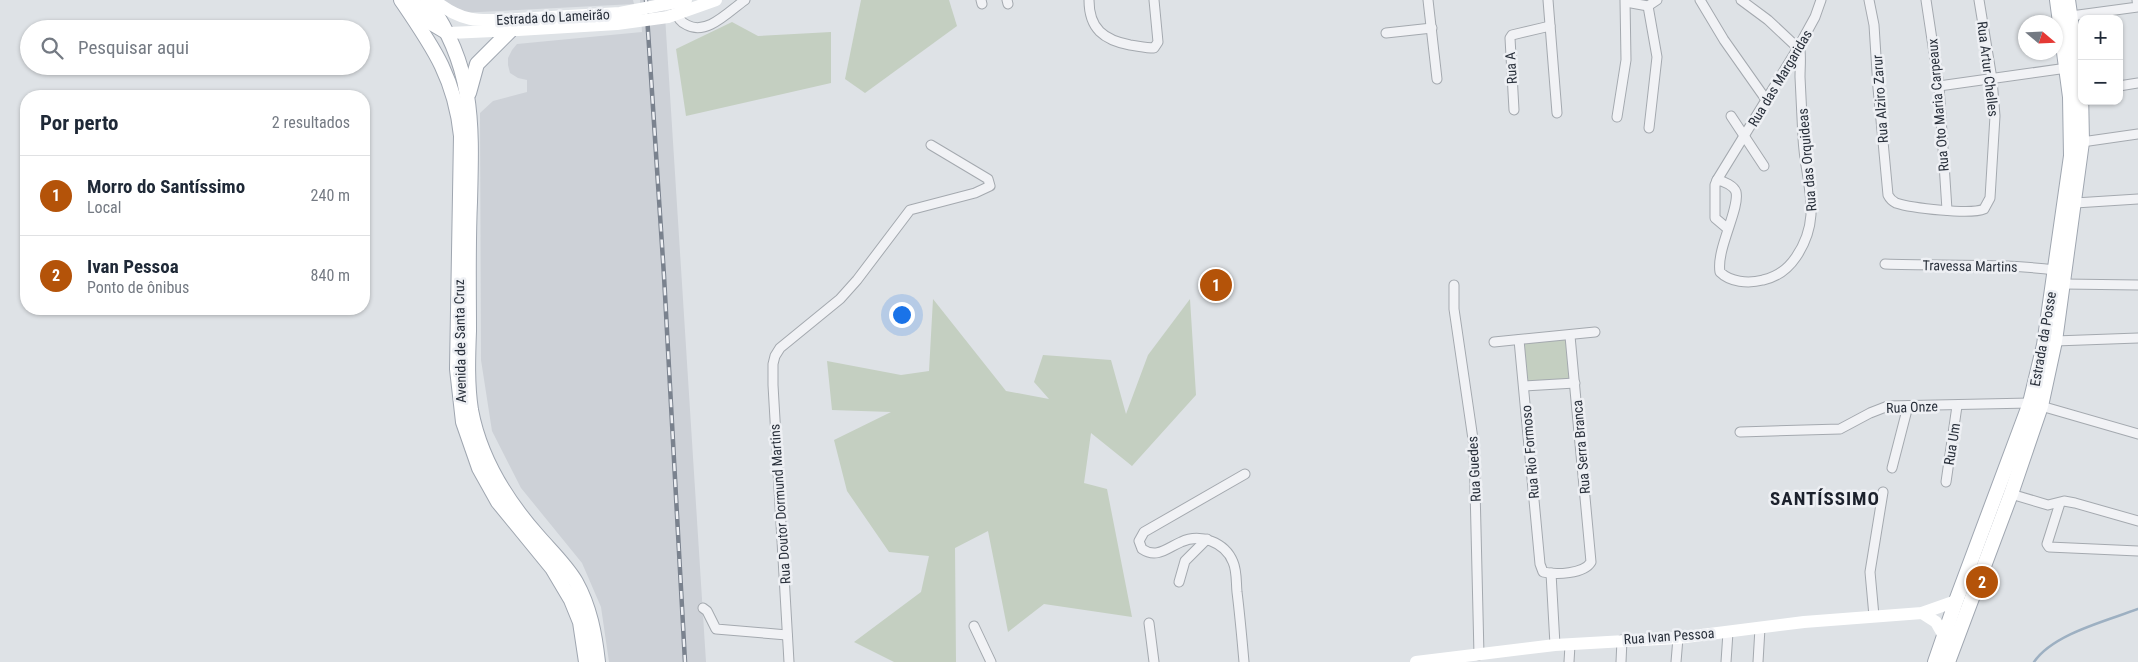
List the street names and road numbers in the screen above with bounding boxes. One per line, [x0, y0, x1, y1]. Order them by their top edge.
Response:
street label: Estrada do Lameirão [496, 6, 610, 28]
street label: Rua Artur Chelles [1974, 20, 2002, 118]
street label: Rua das Margaridas [1745, 27, 1815, 129]
street label: Rua Oto Maria Carpeaux [1924, 38, 1952, 172]
street label: Rua A [1502, 51, 1520, 85]
street label: Rua Alziro Zarur [1869, 54, 1891, 144]
street label: Rua das Orquideas [1795, 108, 1819, 212]
street label: Travessa Martins [1922, 257, 2018, 275]
street label: Avenida de Santa Cruz [451, 279, 469, 403]
street label: Estrada da Posse [2027, 290, 2059, 388]
street label: Rua Onze [1886, 398, 1939, 416]
street label: Rua Serra Branca [1569, 399, 1593, 495]
street label: Rua Rio Formoso [1518, 405, 1542, 499]
street label: Rua Um [1941, 422, 1963, 466]
street label: Rua Doutor Dormund Martins [766, 423, 794, 585]
street label: Rua Guedes [1464, 436, 1484, 502]
street label: Rua Ivan Pessoa [1623, 625, 1715, 647]

